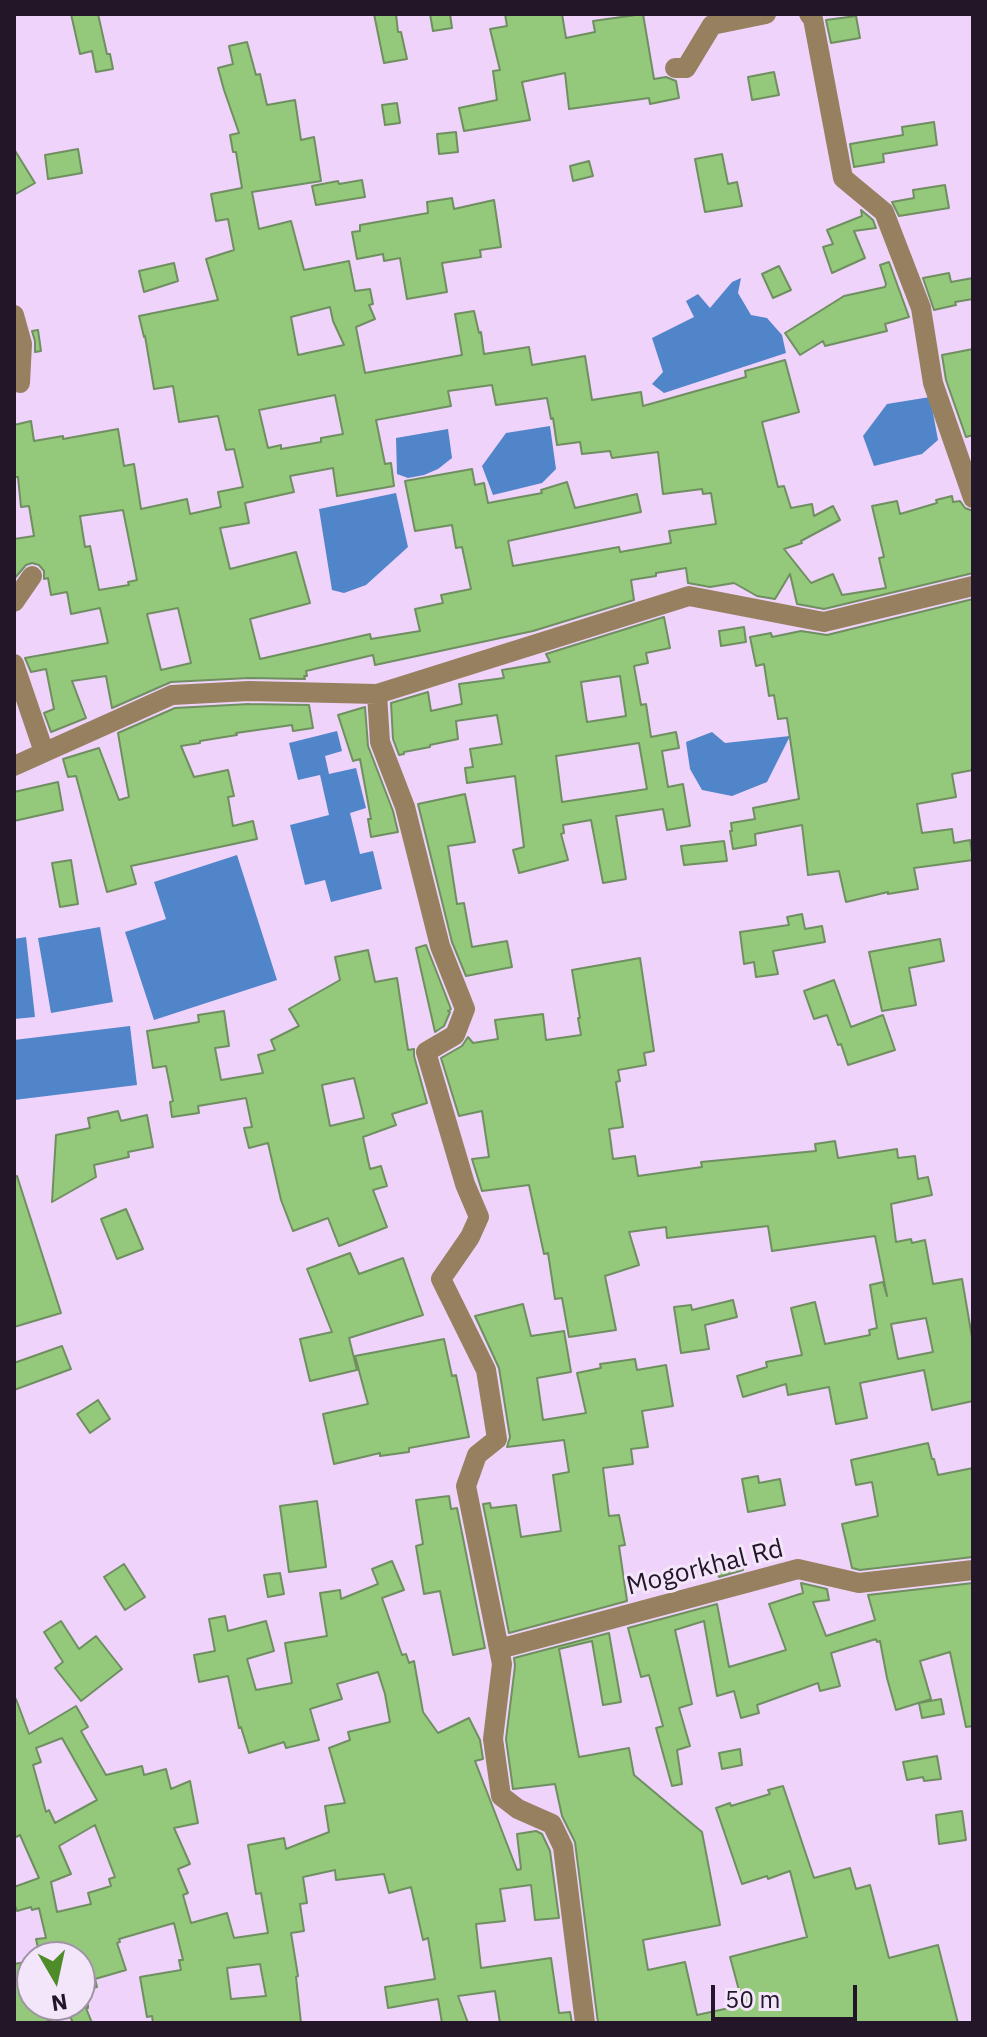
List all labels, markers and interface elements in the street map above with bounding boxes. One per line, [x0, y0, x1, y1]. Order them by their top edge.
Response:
street label: Mogorkhal Rd [623, 1533, 787, 1603]
north arrow [16, 1941, 96, 2021]
scale bar [715, 1969, 861, 2019]
text: 50 m [725, 1983, 780, 2015]
text: N [49, 1988, 70, 2019]

